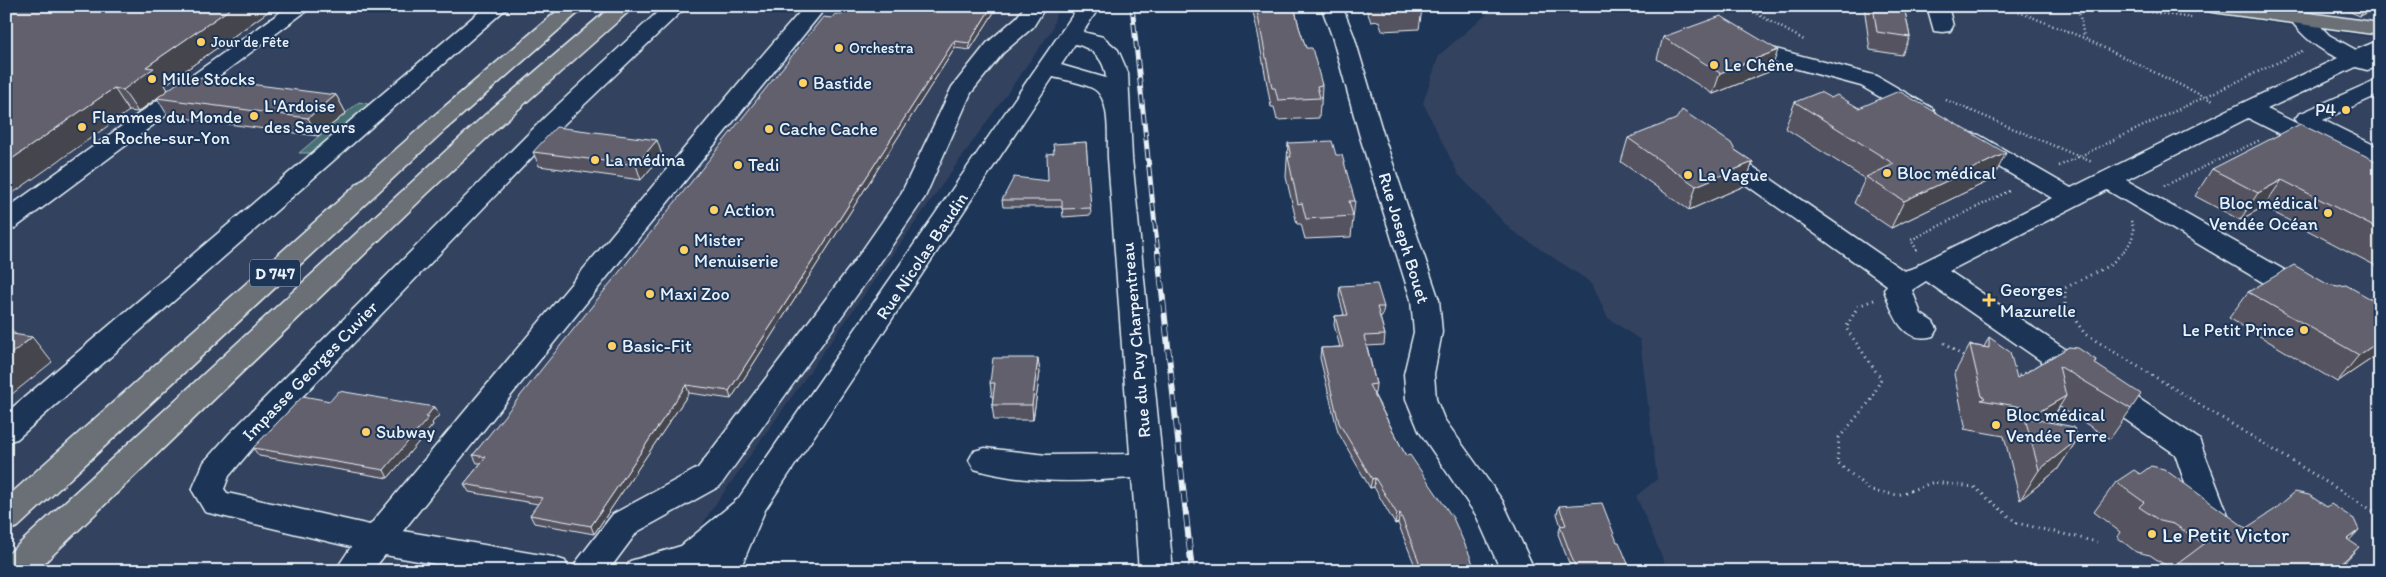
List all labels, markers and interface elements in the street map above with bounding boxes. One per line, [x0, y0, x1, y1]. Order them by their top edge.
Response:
place label: Jour de Fête [211, 33, 289, 51]
marker: Jour de Fête [195, 36, 207, 48]
place label: Orchestra [849, 39, 914, 57]
marker: Orchestra [833, 42, 845, 54]
place label: Le Chêne [1724, 54, 1794, 76]
marker: Le Chêne [1708, 59, 1720, 71]
place label: Mille Stocks [162, 68, 255, 90]
place label: Bastide [813, 72, 872, 94]
marker: Mille Stocks [146, 73, 158, 85]
marker: Bastide [797, 77, 809, 89]
place label: L'Ardoise des Saveurs [264, 95, 356, 138]
place label: P4 [2315, 99, 2336, 121]
marker: P4 [2340, 104, 2352, 116]
place label: Flammes du Monde La Roche-sur-Yon [92, 106, 242, 149]
marker: L'Ardoise des Saveurs [248, 110, 260, 122]
place label: Cache Cache [779, 118, 878, 140]
marker: Flammes du Monde La Roche-sur-Yon [76, 121, 88, 133]
marker: Cache Cache [763, 123, 775, 135]
place label: La médina [605, 149, 686, 171]
marker: La médina [589, 154, 601, 166]
place label: Tedi [748, 154, 779, 176]
marker: Tedi [732, 159, 744, 171]
place label: Bloc médical [1897, 162, 1996, 184]
place label: La Vague [1698, 164, 1768, 186]
marker: Bloc médical [1881, 167, 1893, 179]
marker: La Vague [1682, 169, 1694, 181]
street label: Rue Joseph Bouet [1374, 170, 1434, 307]
street label: Rue Nicolas Baudin [871, 188, 973, 324]
place label: Bloc médical Vendée Océan [2209, 192, 2318, 235]
place label: Action [724, 199, 775, 221]
marker: Action [708, 204, 720, 216]
marker: Bloc médical Vendée Océan [2322, 207, 2334, 219]
place label: Mister Menuiserie [694, 229, 778, 272]
street label: Rue du Puy Charpentreau [1116, 241, 1156, 439]
marker: Mister Menuiserie [678, 244, 690, 256]
road number: D 747 [250, 260, 300, 286]
place label: Georges Mazurelle [2000, 279, 2076, 322]
place label: Maxi Zoo [660, 283, 730, 305]
marker: Maxi Zoo [644, 288, 656, 300]
marker: Georges Mazurelle [1982, 293, 1996, 307]
street label: Impasse Georges Cuvier [237, 296, 383, 446]
place label: Le Petit Prince [2182, 319, 2294, 341]
marker: Le Petit Prince [2298, 324, 2310, 336]
place label: Basic-Fit [622, 335, 692, 357]
marker: Basic-Fit [606, 340, 618, 352]
place label: Bloc médical Vendée Terre [2006, 404, 2107, 447]
marker: Bloc médical Vendée Terre [1990, 419, 2002, 431]
place label: Subway [376, 421, 436, 443]
marker: Subway [360, 426, 372, 438]
place label: Le Petit Victor [2162, 522, 2289, 547]
marker: Le Petit Victor [2146, 528, 2158, 540]

